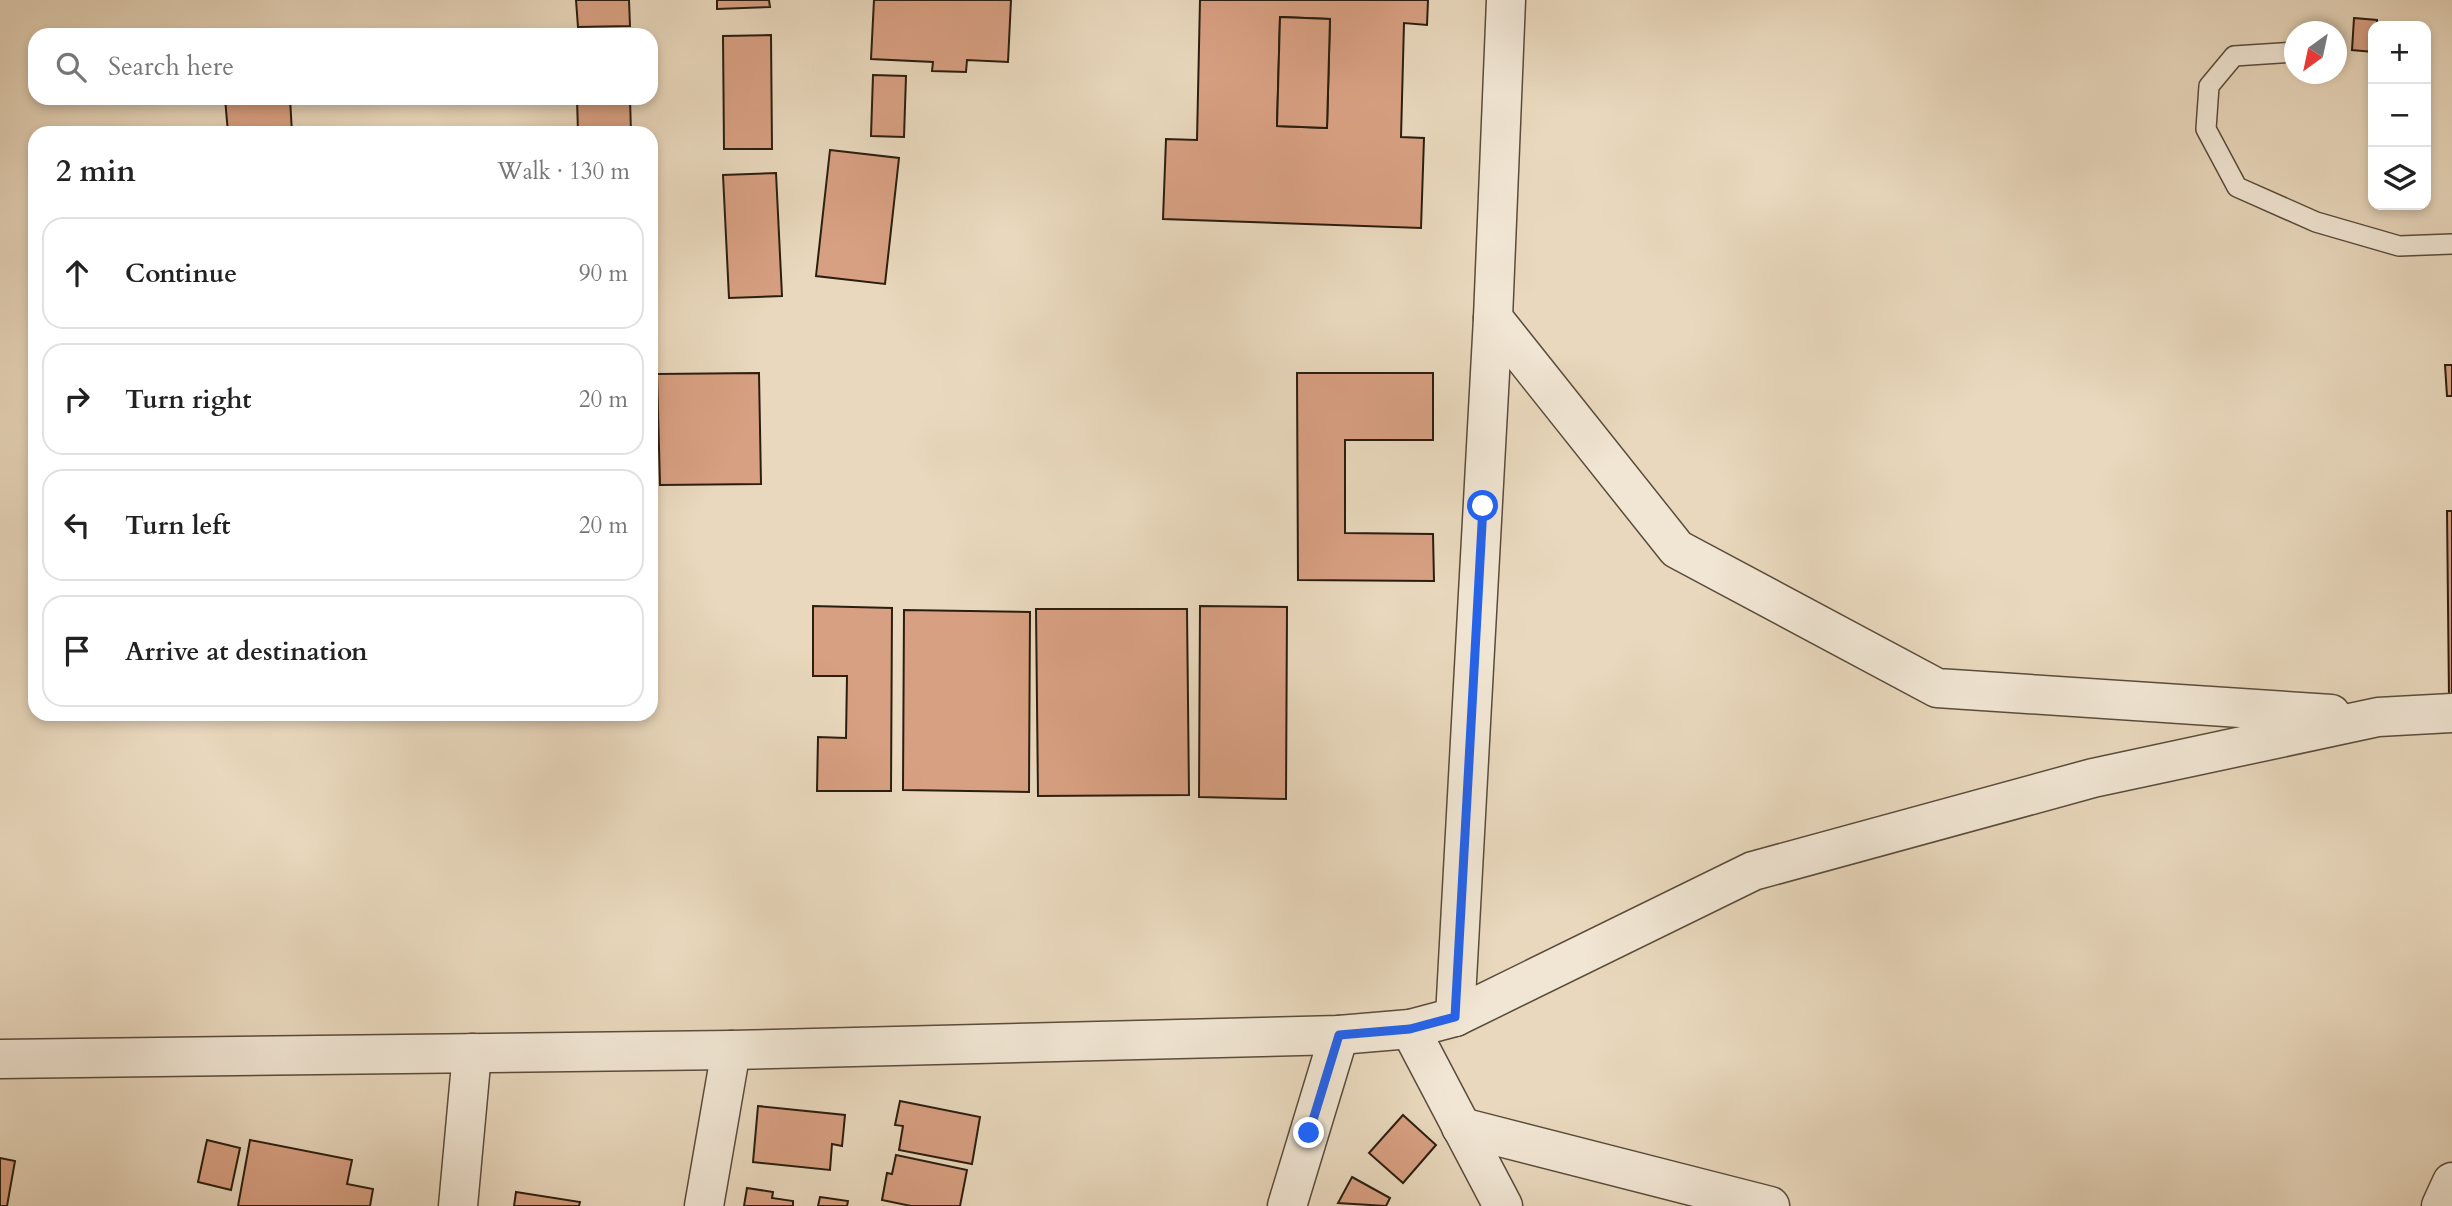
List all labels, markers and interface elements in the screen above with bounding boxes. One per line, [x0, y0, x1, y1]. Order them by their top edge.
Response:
north arrow [2284, 21, 2347, 84]
map controls [2368, 21, 2431, 210]
button: + [2368, 21, 2431, 84]
search box [28, 28, 658, 105]
icon: search [52, 48, 90, 86]
text: Search here [108, 49, 234, 84]
button: − [2368, 84, 2431, 147]
button: layers [2368, 147, 2431, 210]
text: 2 min [56, 151, 136, 192]
text: Walk · 130 m [497, 156, 630, 187]
icon: ahead [58, 254, 96, 292]
text: Continue [125, 256, 237, 291]
text: 90 m [579, 258, 628, 289]
icon: right [58, 380, 96, 418]
text: Turn right [125, 382, 252, 417]
text: 20 m [579, 384, 628, 415]
route start [1467, 490, 1498, 521]
icon: left [58, 506, 96, 544]
text: Turn left [125, 508, 230, 543]
text: 20 m [579, 510, 628, 541]
icon: arrive [58, 632, 96, 670]
text: Arrive at destination [125, 634, 368, 669]
route end [1293, 1117, 1324, 1148]

